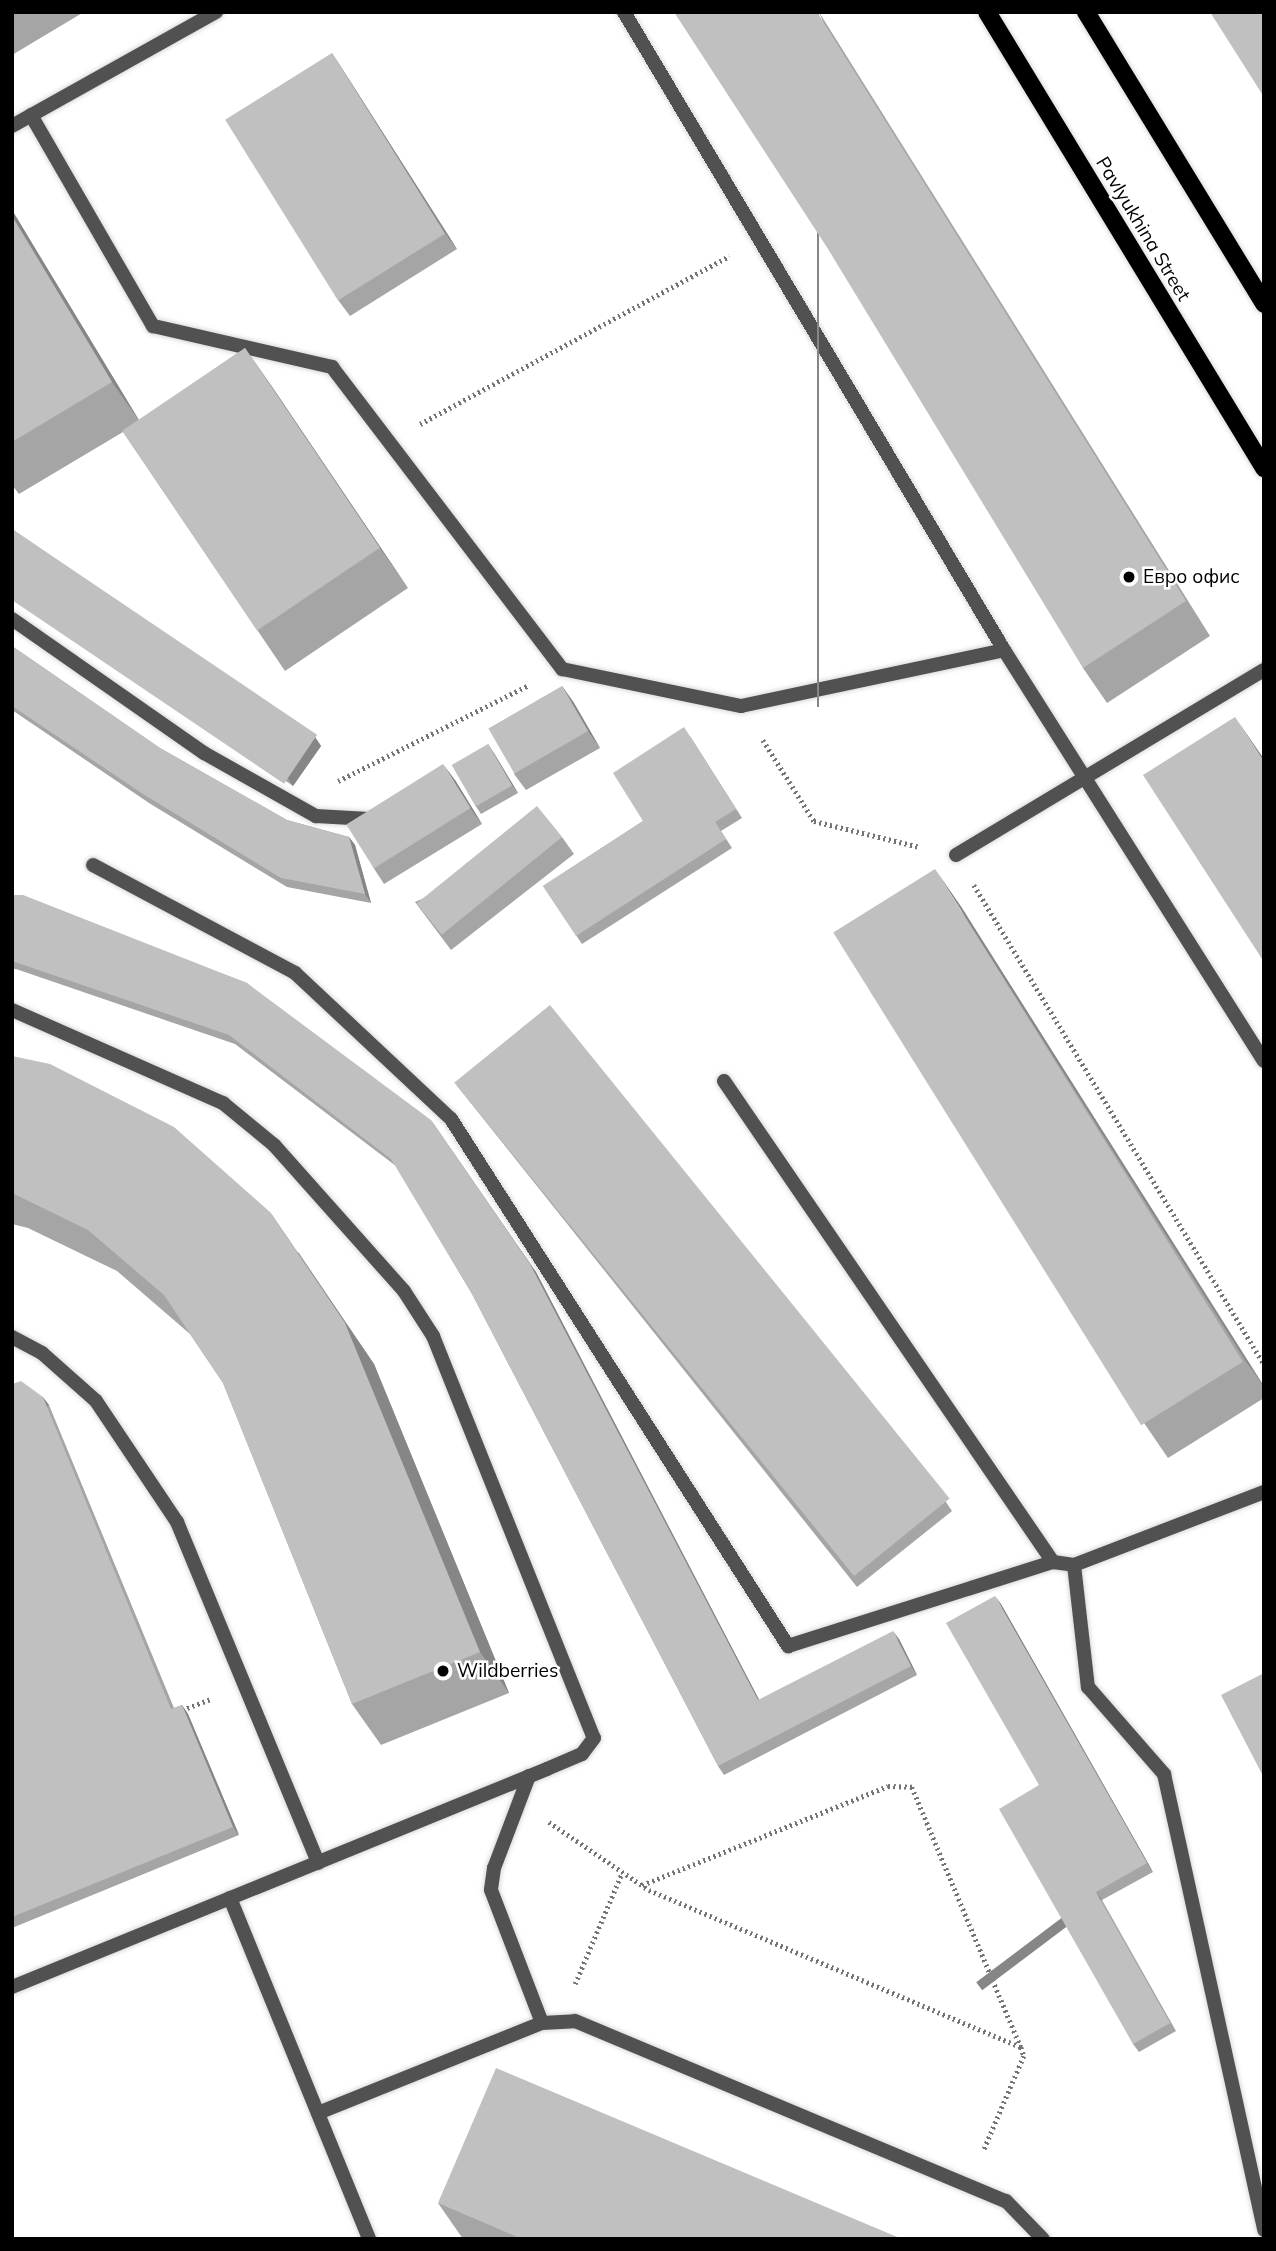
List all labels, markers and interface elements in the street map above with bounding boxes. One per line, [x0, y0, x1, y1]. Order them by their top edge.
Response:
street label: Pavlyukhina Street [1091, 153, 1195, 305]
place label: Евро офис [1143, 566, 1240, 588]
marker: Евро офис [1121, 569, 1137, 585]
place label: Wildberries [457, 1660, 558, 1682]
marker: Wildberries [435, 1663, 451, 1679]

